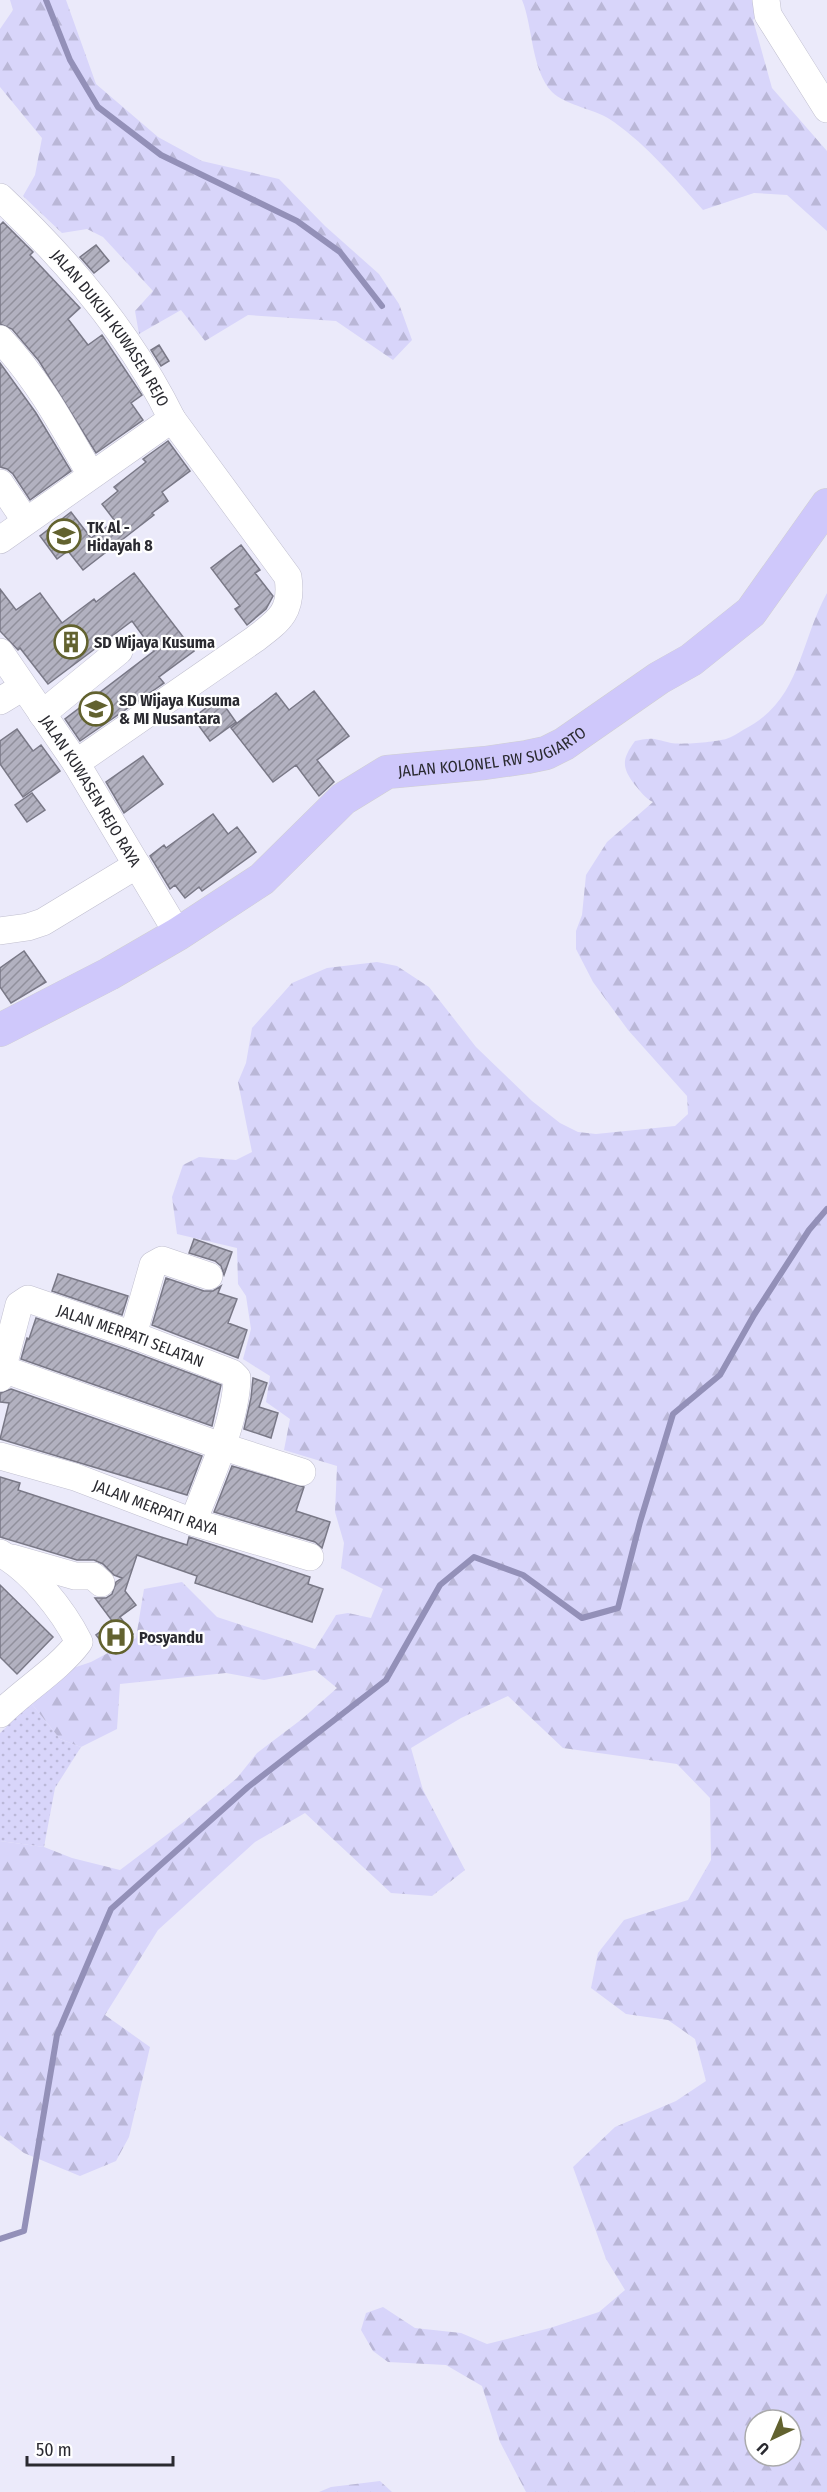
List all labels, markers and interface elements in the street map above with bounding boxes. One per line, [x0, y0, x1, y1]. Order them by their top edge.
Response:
street label: JALAN DUKUH KUWASEN REJO [47, 246, 173, 410]
school or university icon: TK Al - Hidayah 8 [46, 518, 82, 554]
place label: TK Al - Hidayah 8 [87, 518, 153, 555]
building icon: SD Wijaya Kusuma [53, 624, 89, 660]
place label: SD Wijaya Kusuma [94, 633, 215, 652]
school or university icon: SD Wijaya Kusuma & MI Nusantara [78, 691, 114, 727]
place label: SD Wijaya Kusuma & MI Nusantara [119, 691, 240, 728]
street label: JALAN KUWASEN REJO RAYA [36, 712, 145, 871]
street label: JALAN KOLONEL RW SUGIARTO [397, 723, 590, 781]
street label: JALAN MERPATI SELATAN [54, 1301, 206, 1371]
street label: JALAN MERPATI RAYA [90, 1476, 221, 1539]
hospital icon: Posyandu [98, 1619, 134, 1655]
place label: Posyandu [139, 1628, 203, 1647]
north arrow [743, 2408, 803, 2468]
scale bar [27, 2429, 172, 2467]
text: U [753, 2438, 773, 2459]
text: 50 m [36, 2439, 72, 2461]

